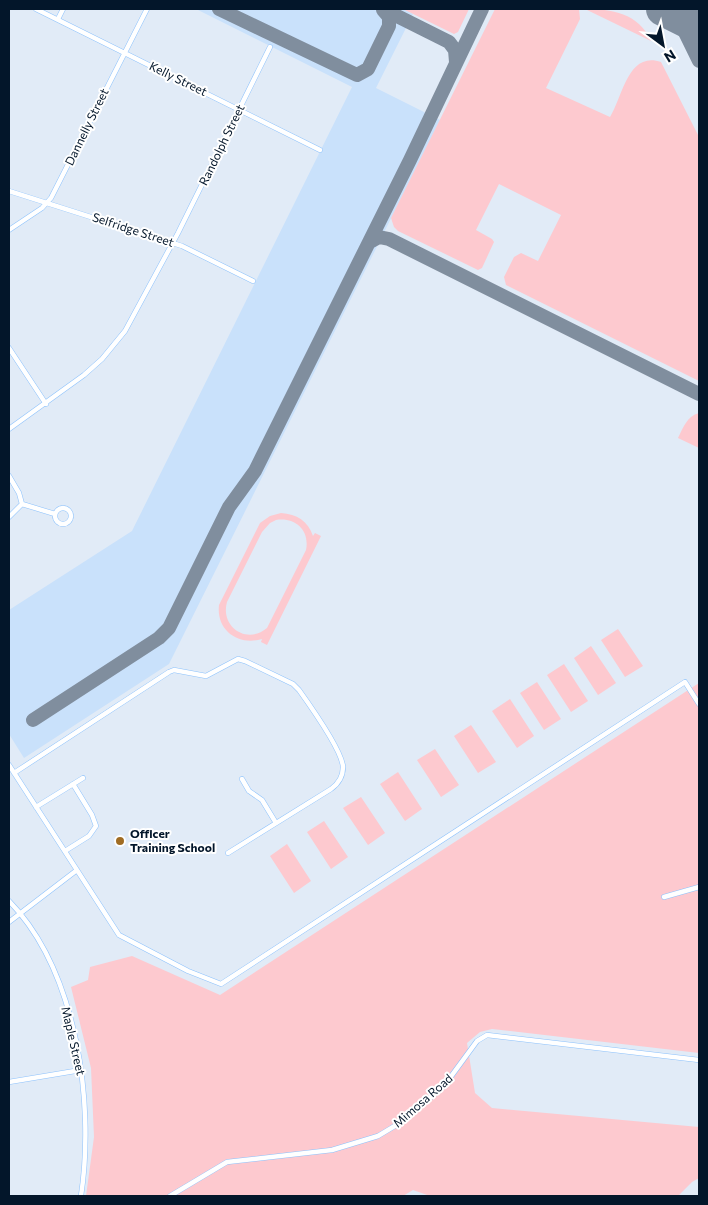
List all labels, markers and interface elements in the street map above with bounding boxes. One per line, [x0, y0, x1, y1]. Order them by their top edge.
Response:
north arrow [638, 20, 688, 70]
text: N [661, 46, 679, 66]
street label: Kelly Street [147, 58, 210, 98]
street label: Dannelly Street [61, 86, 111, 167]
street label: Randolph Street [195, 102, 247, 187]
street label: Selfridge Street [91, 209, 176, 249]
place label: Officer Training School [130, 826, 215, 854]
marker: Officer Training School [114, 835, 126, 847]
street label: Maple Street [59, 1005, 89, 1077]
street label: Mimosa Road [390, 1071, 455, 1130]

